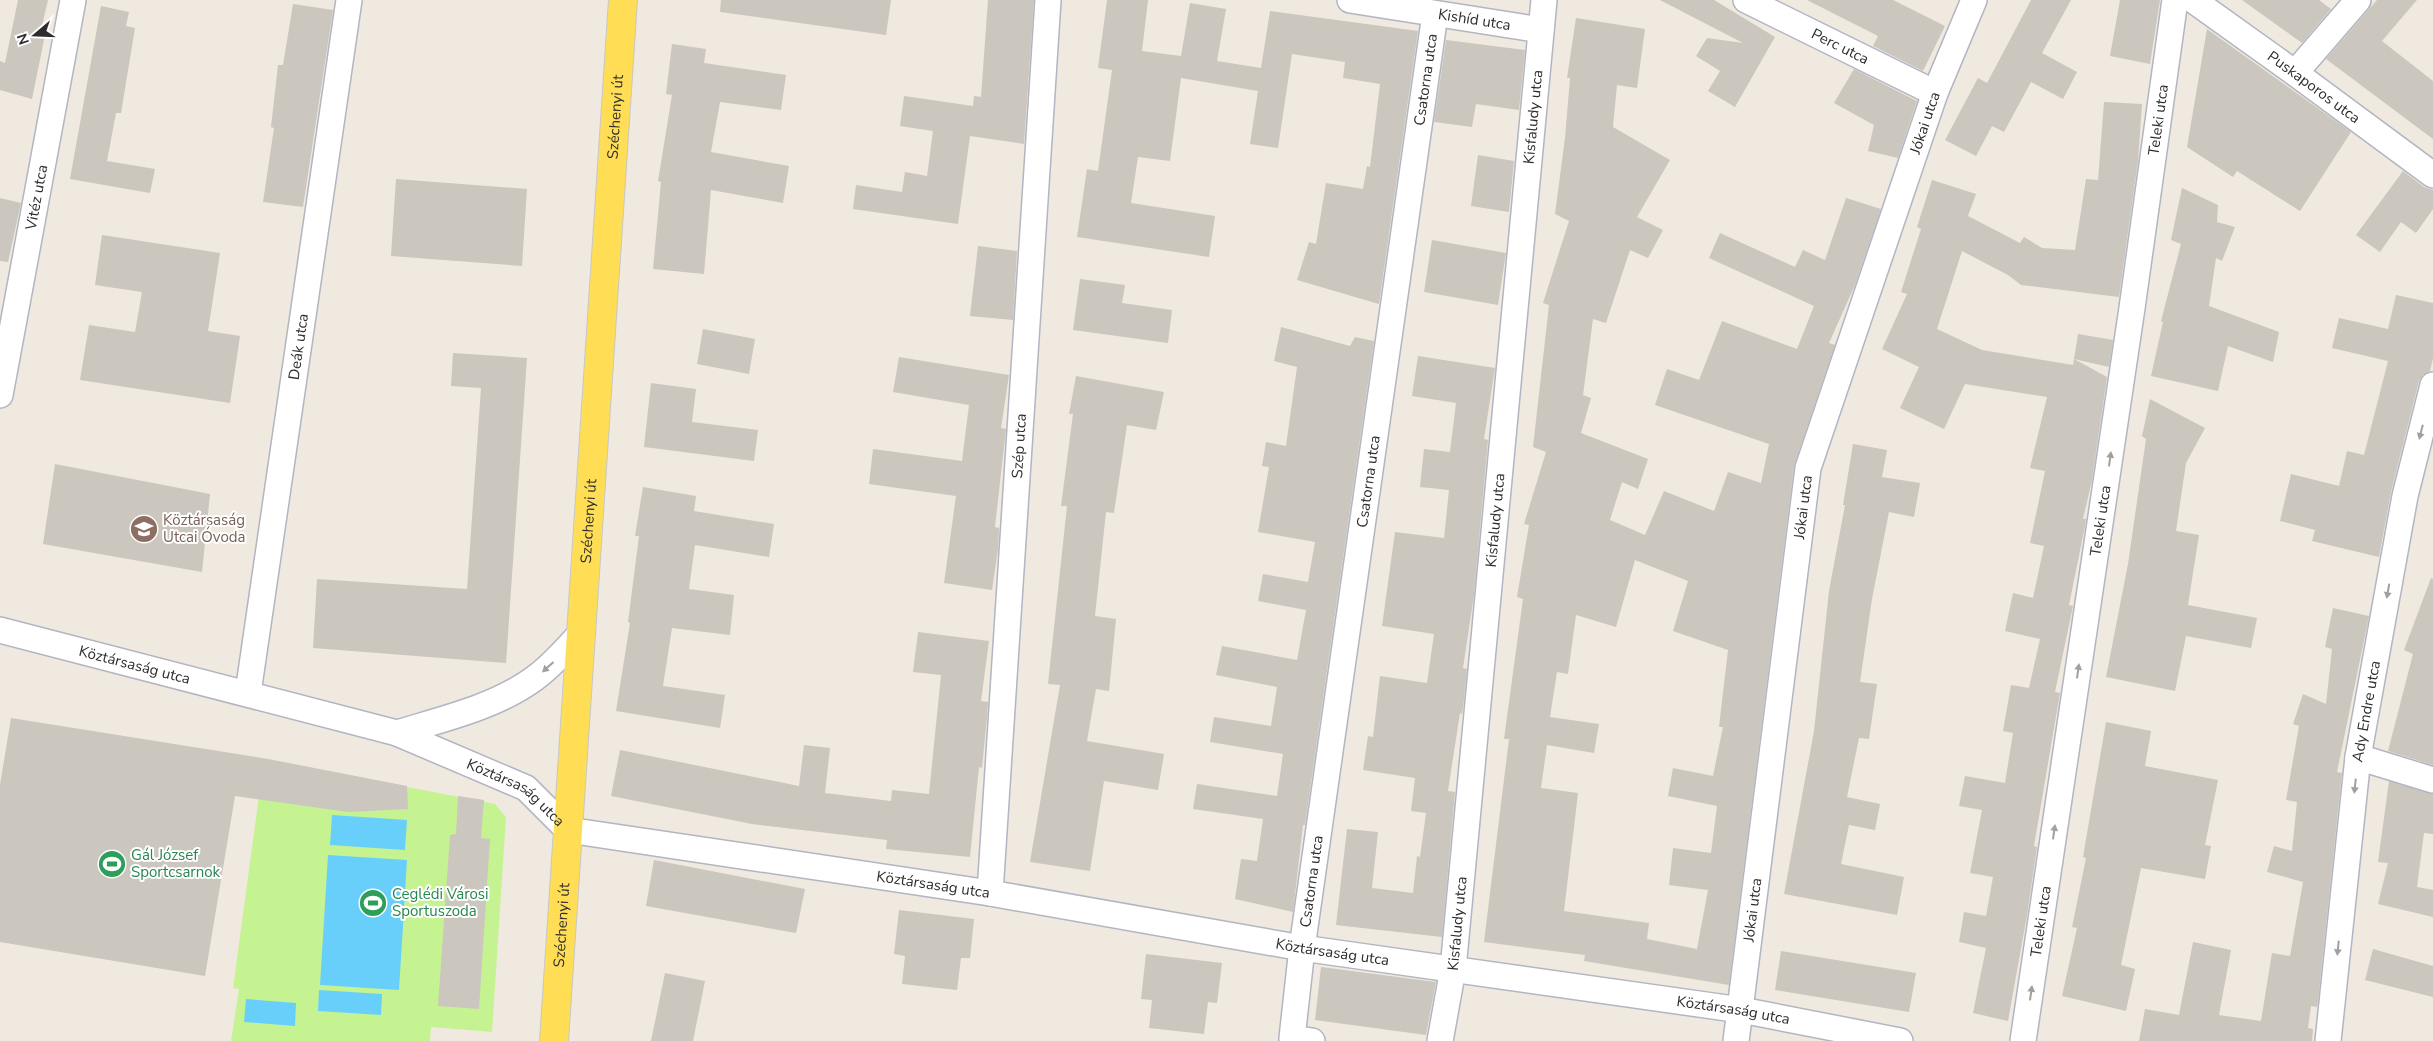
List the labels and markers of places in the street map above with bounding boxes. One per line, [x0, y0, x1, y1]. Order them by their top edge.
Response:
place label: Köztársaság Utcai Óvoda [163, 510, 245, 547]
school or university icon: Köztársaság Utcai Óvoda [129, 514, 159, 544]
place label: Gál József Sportcsarnok [131, 845, 221, 882]
sports icon: Gál József Sportcsarnok [97, 849, 127, 879]
place label: Ceglédi Városi Sportuszoda [392, 884, 489, 921]
sports icon: Ceglédi Városi Sportuszoda [358, 888, 388, 918]

